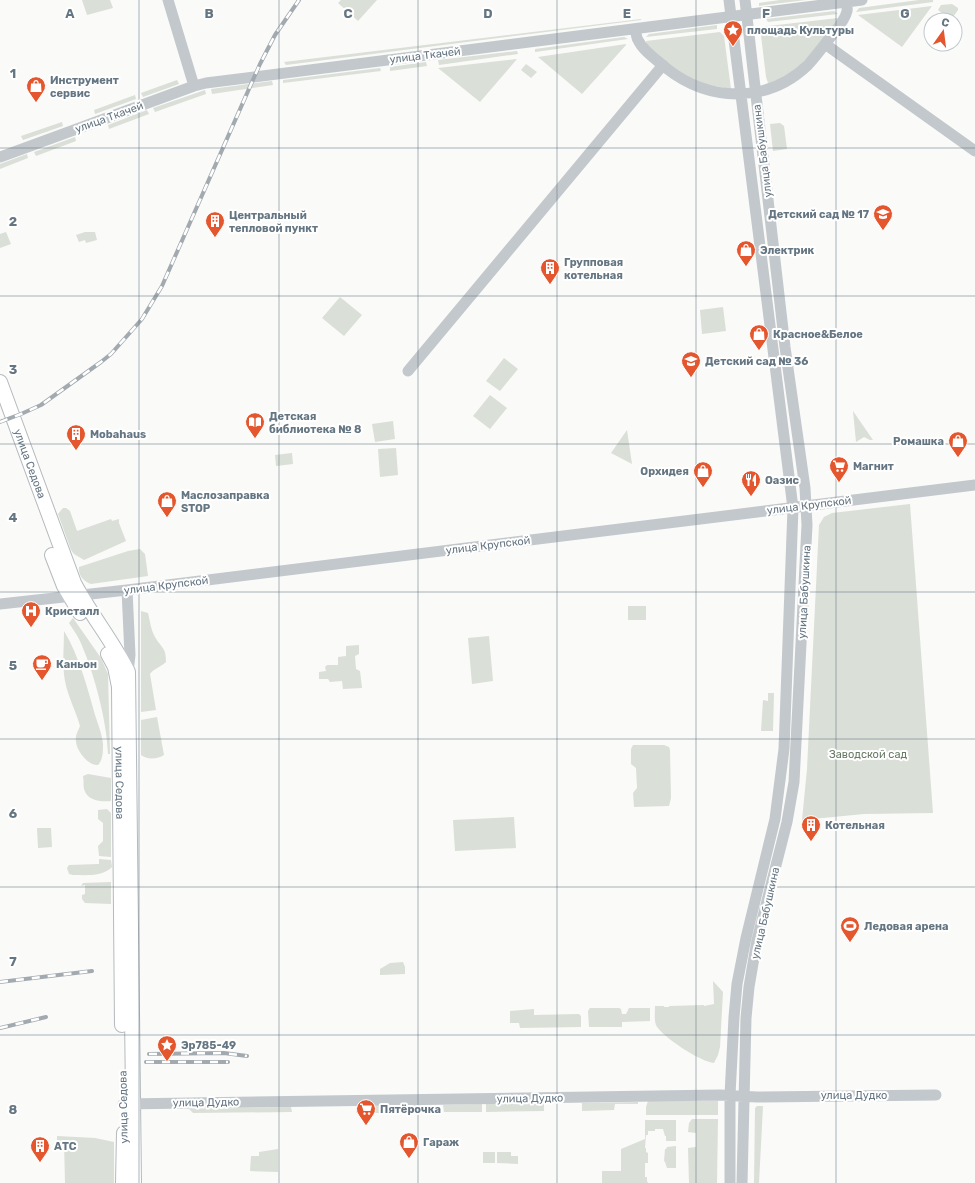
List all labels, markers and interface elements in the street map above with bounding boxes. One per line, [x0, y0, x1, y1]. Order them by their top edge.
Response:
text: A [65, 6, 75, 21]
text: B [204, 6, 214, 21]
text: C [343, 6, 353, 21]
text: D [483, 6, 493, 21]
text: E [623, 6, 631, 21]
text: F [762, 6, 770, 21]
text: G [900, 6, 910, 21]
north arrow [923, 12, 963, 52]
text: С [940, 16, 951, 30]
place icon: площадь Культуры [722, 19, 744, 47]
place label: площадь Культуры [747, 24, 854, 37]
street label: улица Ткачей [389, 45, 461, 66]
text: 1 [10, 66, 16, 81]
place label: Инструмент сервис [50, 74, 119, 100]
shop icon: Инструмент сервис [25, 75, 47, 103]
street label: улица Ткачей [73, 99, 145, 136]
street label: улица Бабушкина [750, 104, 775, 198]
school or university icon: Детский сад № 17 [872, 203, 894, 231]
place label: Детский сад № 17 [768, 208, 870, 221]
place label: Центральный тепловой пункт [229, 209, 318, 235]
building icon: Центральный тепловой пункт [204, 210, 226, 238]
text: 2 [9, 214, 17, 229]
shop icon: Электрик [735, 239, 757, 267]
place label: Электрик [760, 244, 815, 257]
place label: Групповая котельная [564, 256, 623, 282]
building icon: Групповая котельная [539, 257, 561, 285]
shop icon: Красное&Белое [748, 323, 770, 351]
place label: Красное&Белое [773, 328, 863, 341]
school or university icon: Детский сад № 36 [680, 350, 702, 378]
place label: Детский сад № 36 [705, 355, 808, 368]
text: 3 [9, 362, 18, 377]
place label: Детская библиотека № 8 [269, 410, 361, 436]
library icon: Детская библиотека № 8 [244, 411, 266, 439]
building icon: Mobahaus [65, 423, 87, 451]
street label: улица Седова [11, 427, 48, 500]
place label: Mobahaus [90, 428, 146, 441]
shop icon: Ромашка [947, 430, 969, 458]
place label: Ромашка [893, 435, 944, 448]
supermarket icon: Магнит [828, 455, 850, 483]
shop icon: Орхидея [692, 460, 714, 488]
place label: Магнит [853, 460, 894, 473]
place label: Орхидея [640, 465, 689, 478]
restaurant icon: Оазис [740, 469, 762, 497]
place label: Оазис [765, 474, 799, 487]
place label: Маслозаправка STOP [181, 489, 270, 515]
shop icon: Маслозаправка STOP [156, 490, 178, 518]
street label: улица Крупской [766, 494, 852, 517]
text: 4 [9, 510, 18, 525]
street label: улица Крупской [445, 534, 531, 557]
street label: улица Бабушкина [796, 545, 813, 639]
street label: улица Крупской [123, 574, 209, 597]
hospital icon: Кристалл [20, 600, 42, 628]
place label: Кристалл [45, 605, 100, 618]
cafe icon: Каньон [31, 653, 53, 681]
text: 5 [9, 658, 17, 673]
place label: Каньон [56, 658, 97, 671]
street label: улица Седова [113, 746, 126, 819]
park label: Заводской сад [829, 748, 907, 761]
text: 6 [9, 806, 18, 821]
building icon: Котельная [800, 814, 822, 842]
place label: Котельная [825, 819, 885, 832]
street label: улица Бабушкина [749, 866, 782, 960]
sports icon: Ледовая арена [839, 915, 861, 943]
place label: Ледовая арена [864, 920, 948, 933]
text: 7 [9, 954, 17, 969]
place icon: Эр785-49 [156, 1034, 178, 1062]
place label: Эр785-49 [181, 1039, 236, 1052]
street label: улица Седова [116, 1070, 131, 1144]
street label: улица Дудко [821, 1089, 887, 1102]
street label: улица Дудко [497, 1091, 563, 1106]
street label: улица Дудко [173, 1095, 239, 1110]
supermarket icon: Пятёрочка [355, 1098, 377, 1126]
text: 8 [9, 1102, 18, 1117]
place label: Пятёрочка [380, 1103, 441, 1116]
shop icon: Гараж [398, 1131, 420, 1159]
building icon: АТС [29, 1135, 51, 1163]
place label: Гараж [423, 1136, 459, 1149]
place label: АТС [54, 1140, 77, 1153]

